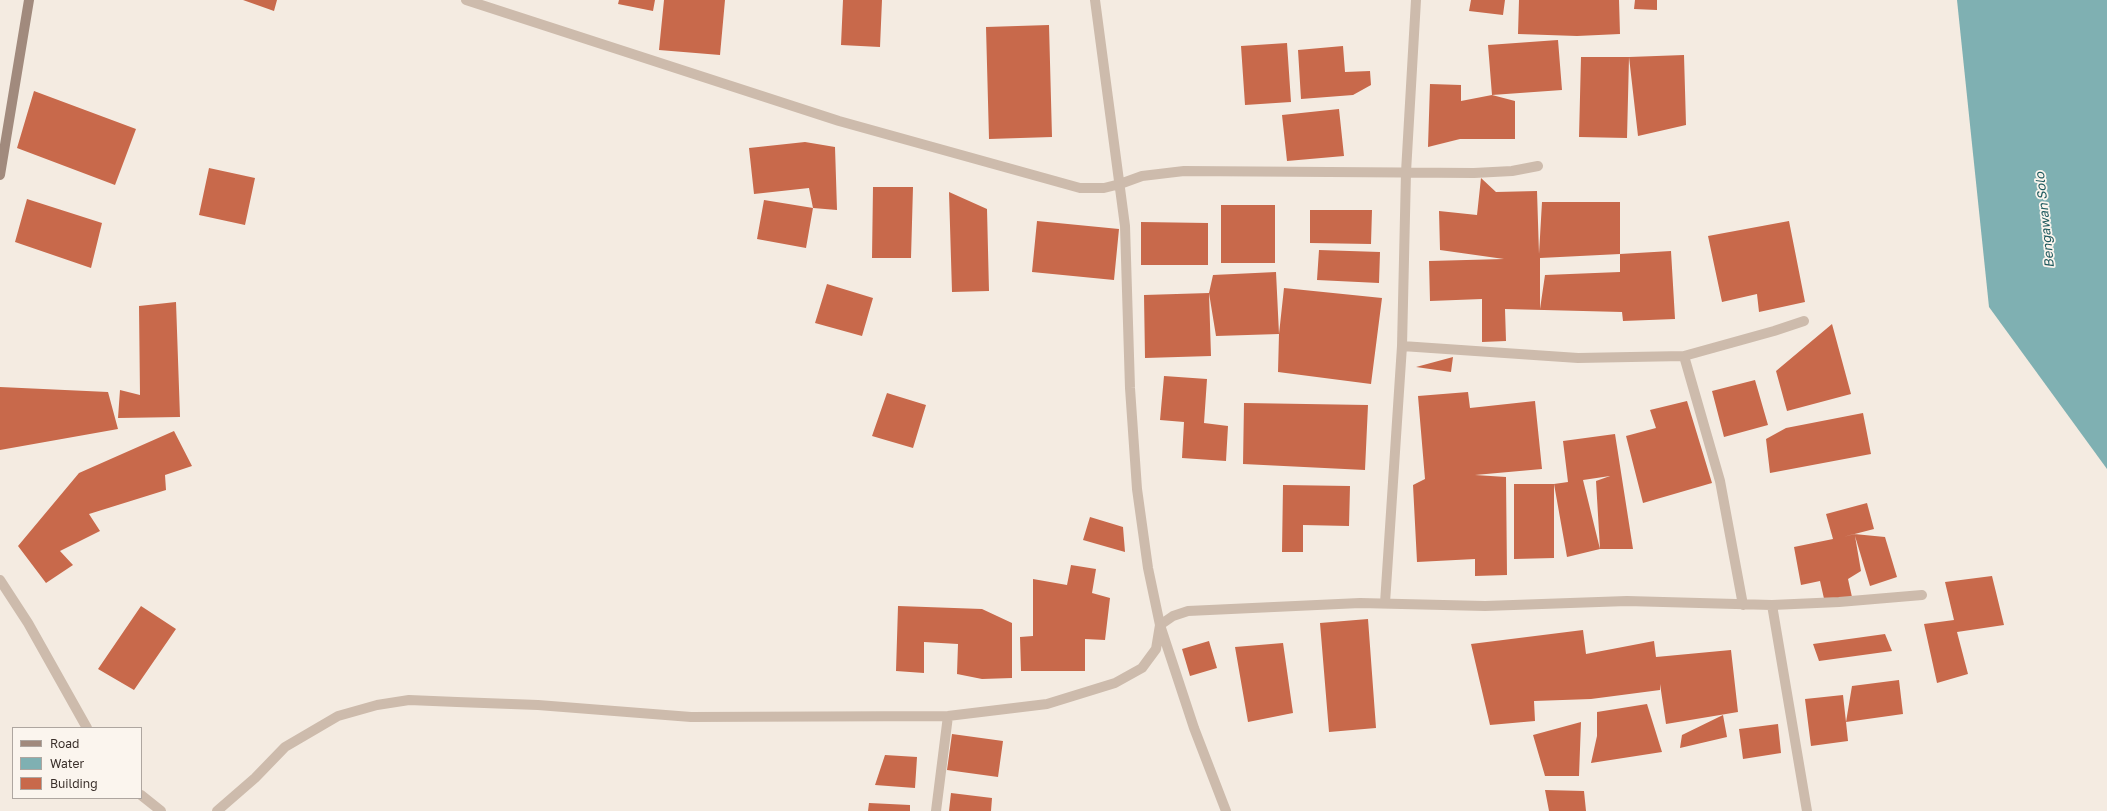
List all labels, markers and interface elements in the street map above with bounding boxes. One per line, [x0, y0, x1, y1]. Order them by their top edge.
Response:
water label: Bengawan Solo [2032, 171, 2058, 269]
legend [12, 727, 142, 799]
text: Road [50, 736, 79, 751]
text: Water [50, 756, 84, 771]
text: Building [50, 776, 98, 791]

